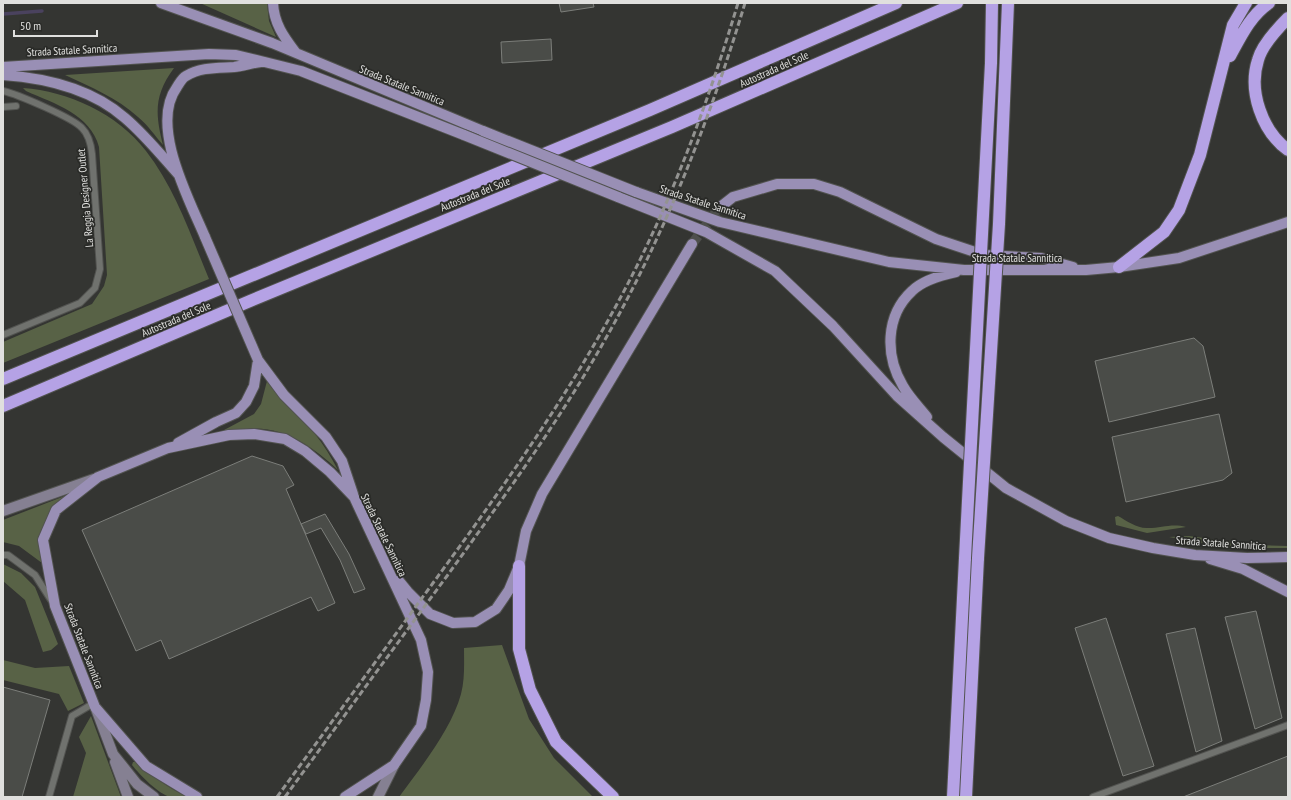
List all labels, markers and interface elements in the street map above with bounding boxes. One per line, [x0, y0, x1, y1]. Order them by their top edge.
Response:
scale bar [14, 12, 97, 38]
text: 50 m [20, 18, 41, 33]
street label: Strada Statale Sannitica [26, 41, 118, 59]
street label: Autostrada del Sole [737, 47, 811, 90]
street label: Strada Statale Sannitica [357, 62, 447, 108]
street label: La Reggia Designer Outlet [74, 148, 96, 248]
street label: Autostrada del Sole [438, 173, 512, 214]
street label: Strada Statale Sannitica [658, 181, 748, 223]
street label: Strada Statale Sannitica [972, 251, 1062, 265]
street label: Autostrada del Sole [139, 298, 213, 340]
street label: Strada Statale Sannitica [358, 491, 410, 579]
street label: Strada Statale Sannitica [1175, 533, 1267, 553]
street label: Strada Statale Sannitica [61, 601, 107, 691]

